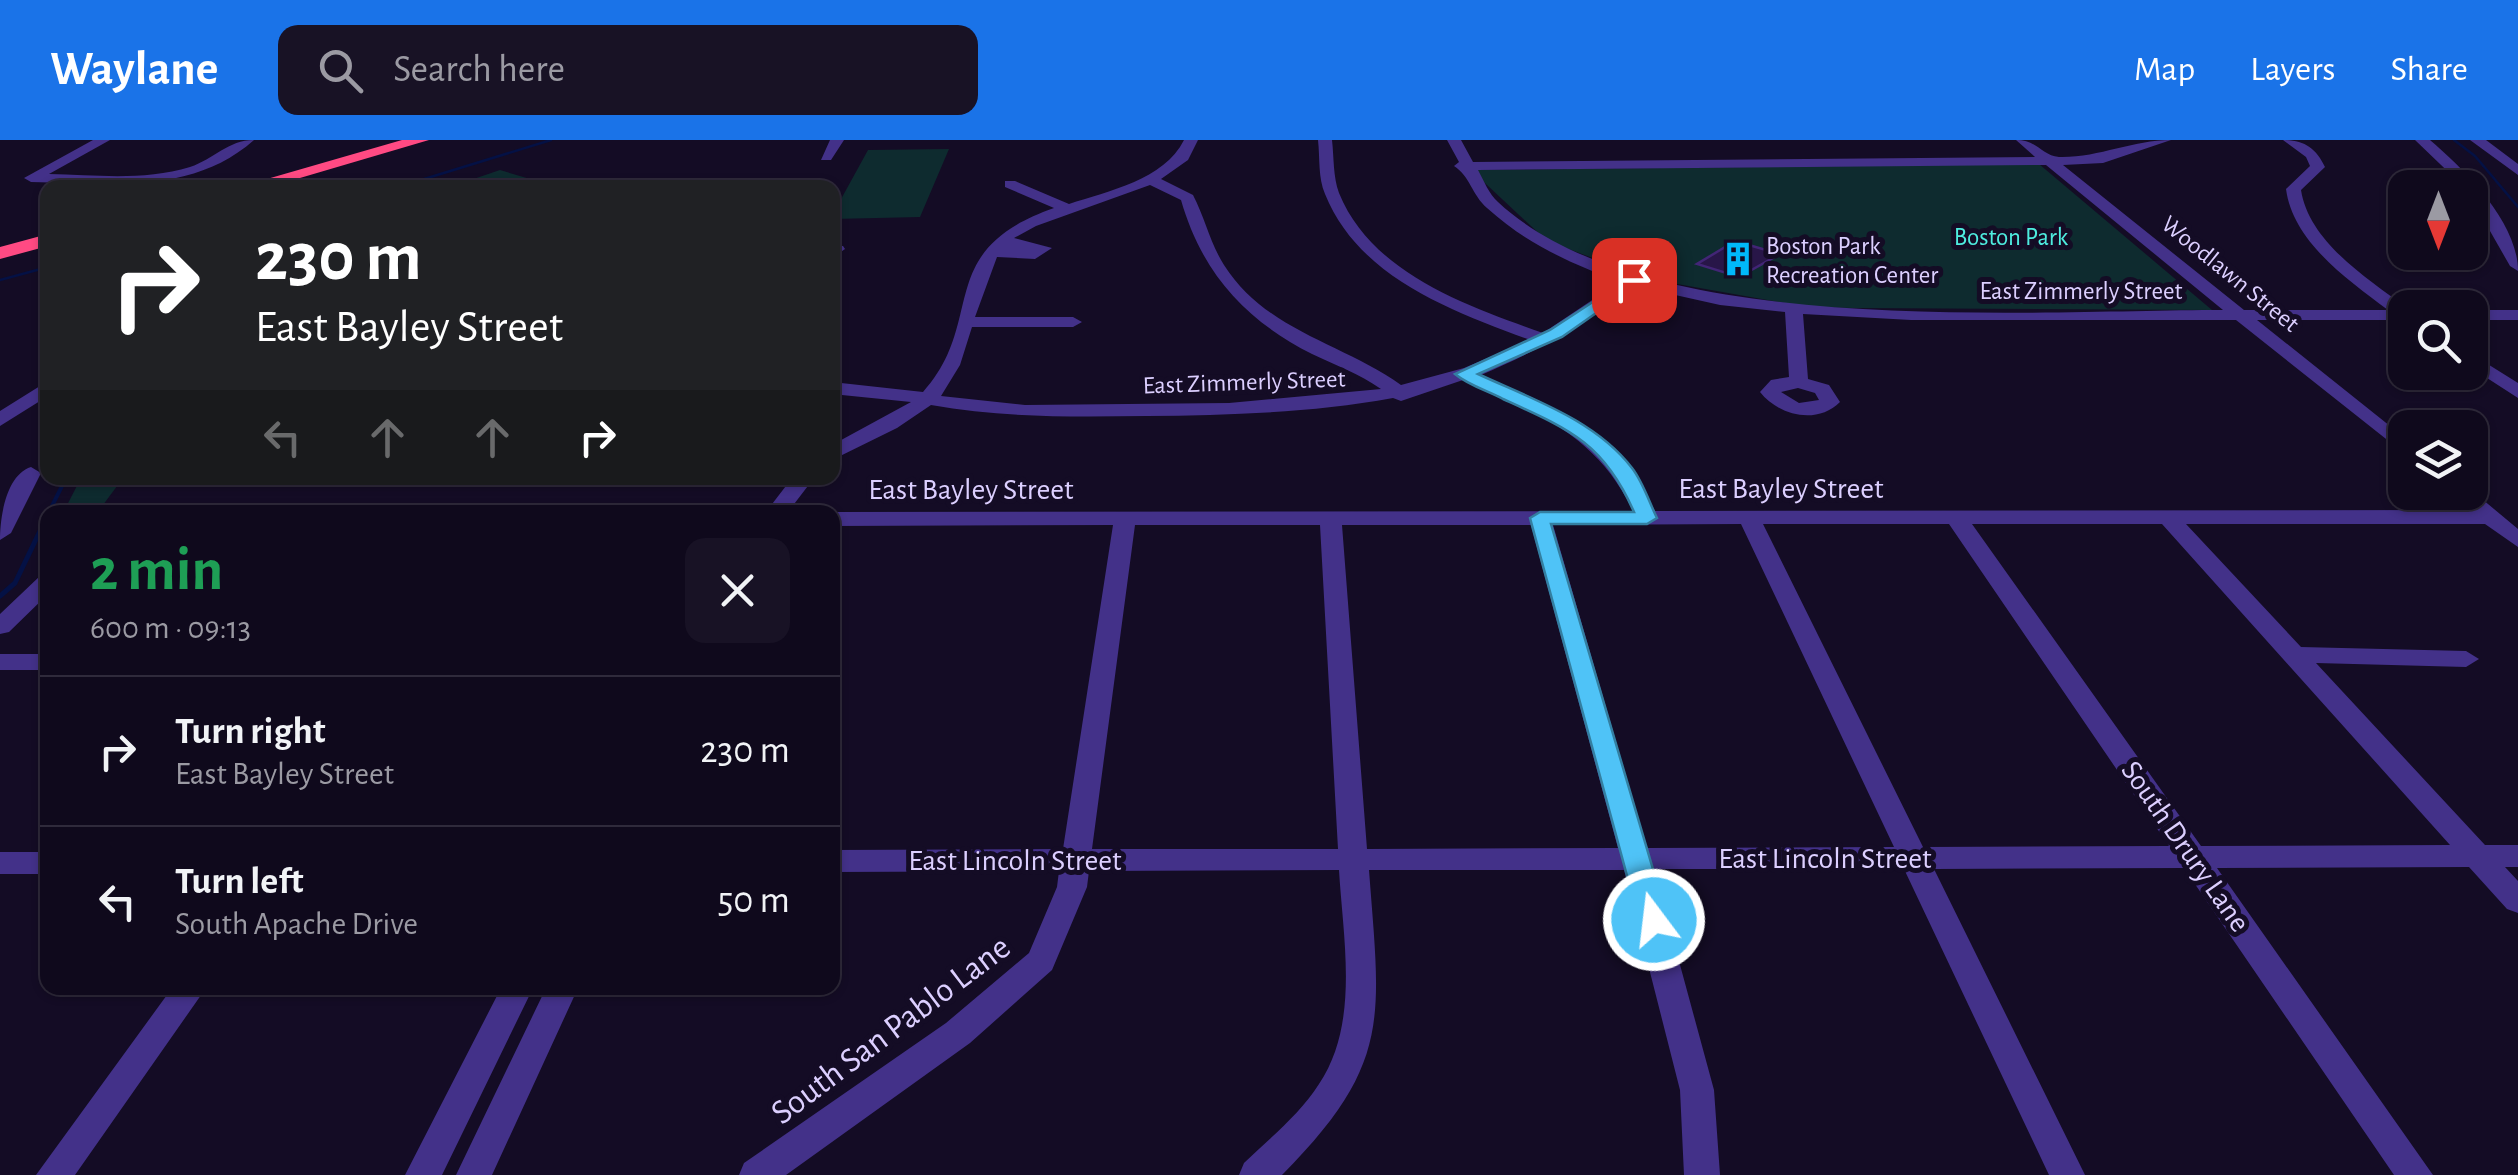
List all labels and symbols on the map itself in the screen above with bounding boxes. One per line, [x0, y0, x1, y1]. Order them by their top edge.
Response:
north arrow [2388, 170, 2488, 270]
street label: Woodlawn Street [2157, 211, 2304, 337]
park label: Boston Park [1954, 225, 2069, 250]
place label: Boston Park Recreation Center [1766, 234, 1938, 288]
pin [1592, 238, 1677, 323]
building icon: Boston Park Recreation Center [1719, 240, 1757, 278]
street label: East Zimmerly Street [1980, 279, 2182, 304]
street label: East Zimmerly Street [1142, 366, 1346, 399]
street label: East Bayley Street [1678, 474, 1884, 504]
street label: East Bayley Street [868, 475, 1074, 505]
street label: South Drury Lane [2115, 756, 2255, 937]
street label: East Lincoln Street [1718, 844, 1932, 874]
street label: East Lincoln Street [908, 846, 1122, 876]
position arrow [1602, 868, 1706, 972]
street label: South San Pablo Lane [765, 929, 1017, 1131]

